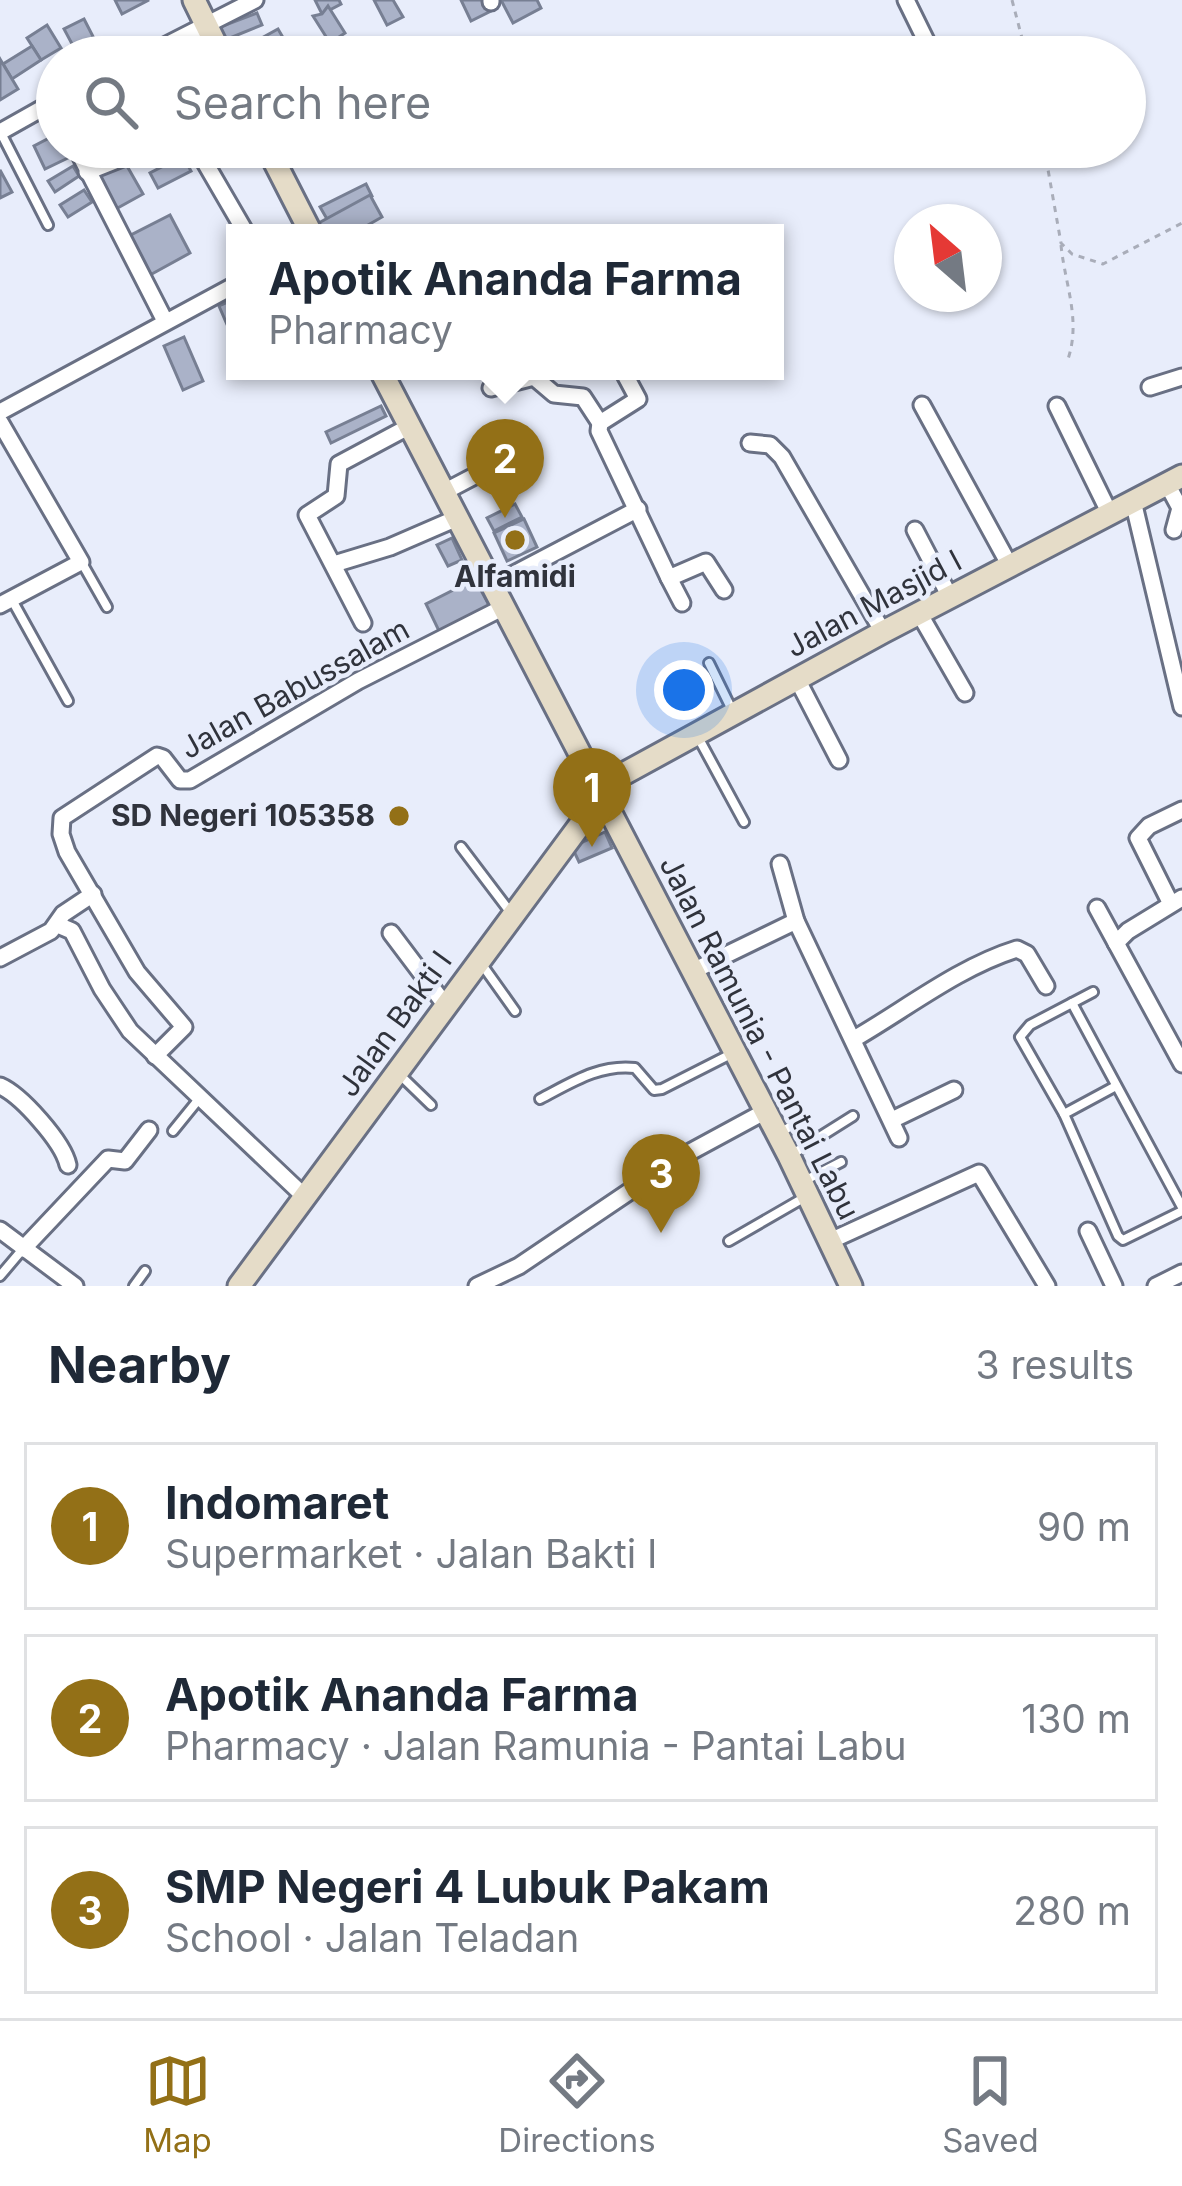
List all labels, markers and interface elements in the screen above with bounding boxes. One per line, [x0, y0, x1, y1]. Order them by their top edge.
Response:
search box [36, 36, 1146, 168]
icon: search [78, 69, 144, 135]
text: Search here [174, 75, 431, 130]
north arrow [894, 204, 1002, 312]
popup [226, 224, 784, 380]
text: Apotik Ananda Farma [268, 251, 742, 306]
text: Pharmacy [268, 306, 453, 353]
pin: 2 [466, 419, 544, 518]
marker: Alfamidi [502, 527, 528, 553]
street label: Jalan Masjid I [780, 542, 967, 664]
place label: Alfamidi [454, 558, 576, 594]
street label: Jalan Babussalam [174, 610, 415, 766]
your location [654, 660, 714, 720]
pin: 1 [553, 748, 631, 847]
place label: SD Negeri 105358 [111, 797, 375, 833]
marker: SD Negeri 105358 [386, 803, 412, 829]
street label: Jalan Ramunia - Pantai Labu [652, 850, 867, 1225]
street label: Jalan Bakti I [329, 944, 459, 1103]
pin: 3 [622, 1134, 700, 1233]
text: Nearby [48, 1334, 231, 1395]
text: 3 results [976, 1341, 1134, 1388]
text: Indomaret [165, 1475, 389, 1530]
text: 1 [82, 1503, 98, 1550]
text: 90 m [1037, 1503, 1131, 1550]
text: Supermarket · Jalan Bakti I [165, 1530, 658, 1577]
text: Apotik Ananda Farma [165, 1667, 639, 1722]
text: 2 [78, 1695, 102, 1742]
text: 130 m [1021, 1695, 1131, 1742]
text: Pharmacy · Jalan Ramunia - Pantai Labu [165, 1722, 907, 1769]
text: SMP Negeri 4 Lubuk Pakam [165, 1859, 770, 1914]
text: 3 [77, 1887, 103, 1934]
text: 280 m [1013, 1887, 1131, 1934]
text: School · Jalan Teladan [165, 1914, 579, 1961]
tab: Map [143, 2048, 212, 2160]
tab: Directions [498, 2048, 656, 2160]
tab: Saved [942, 2048, 1039, 2160]

